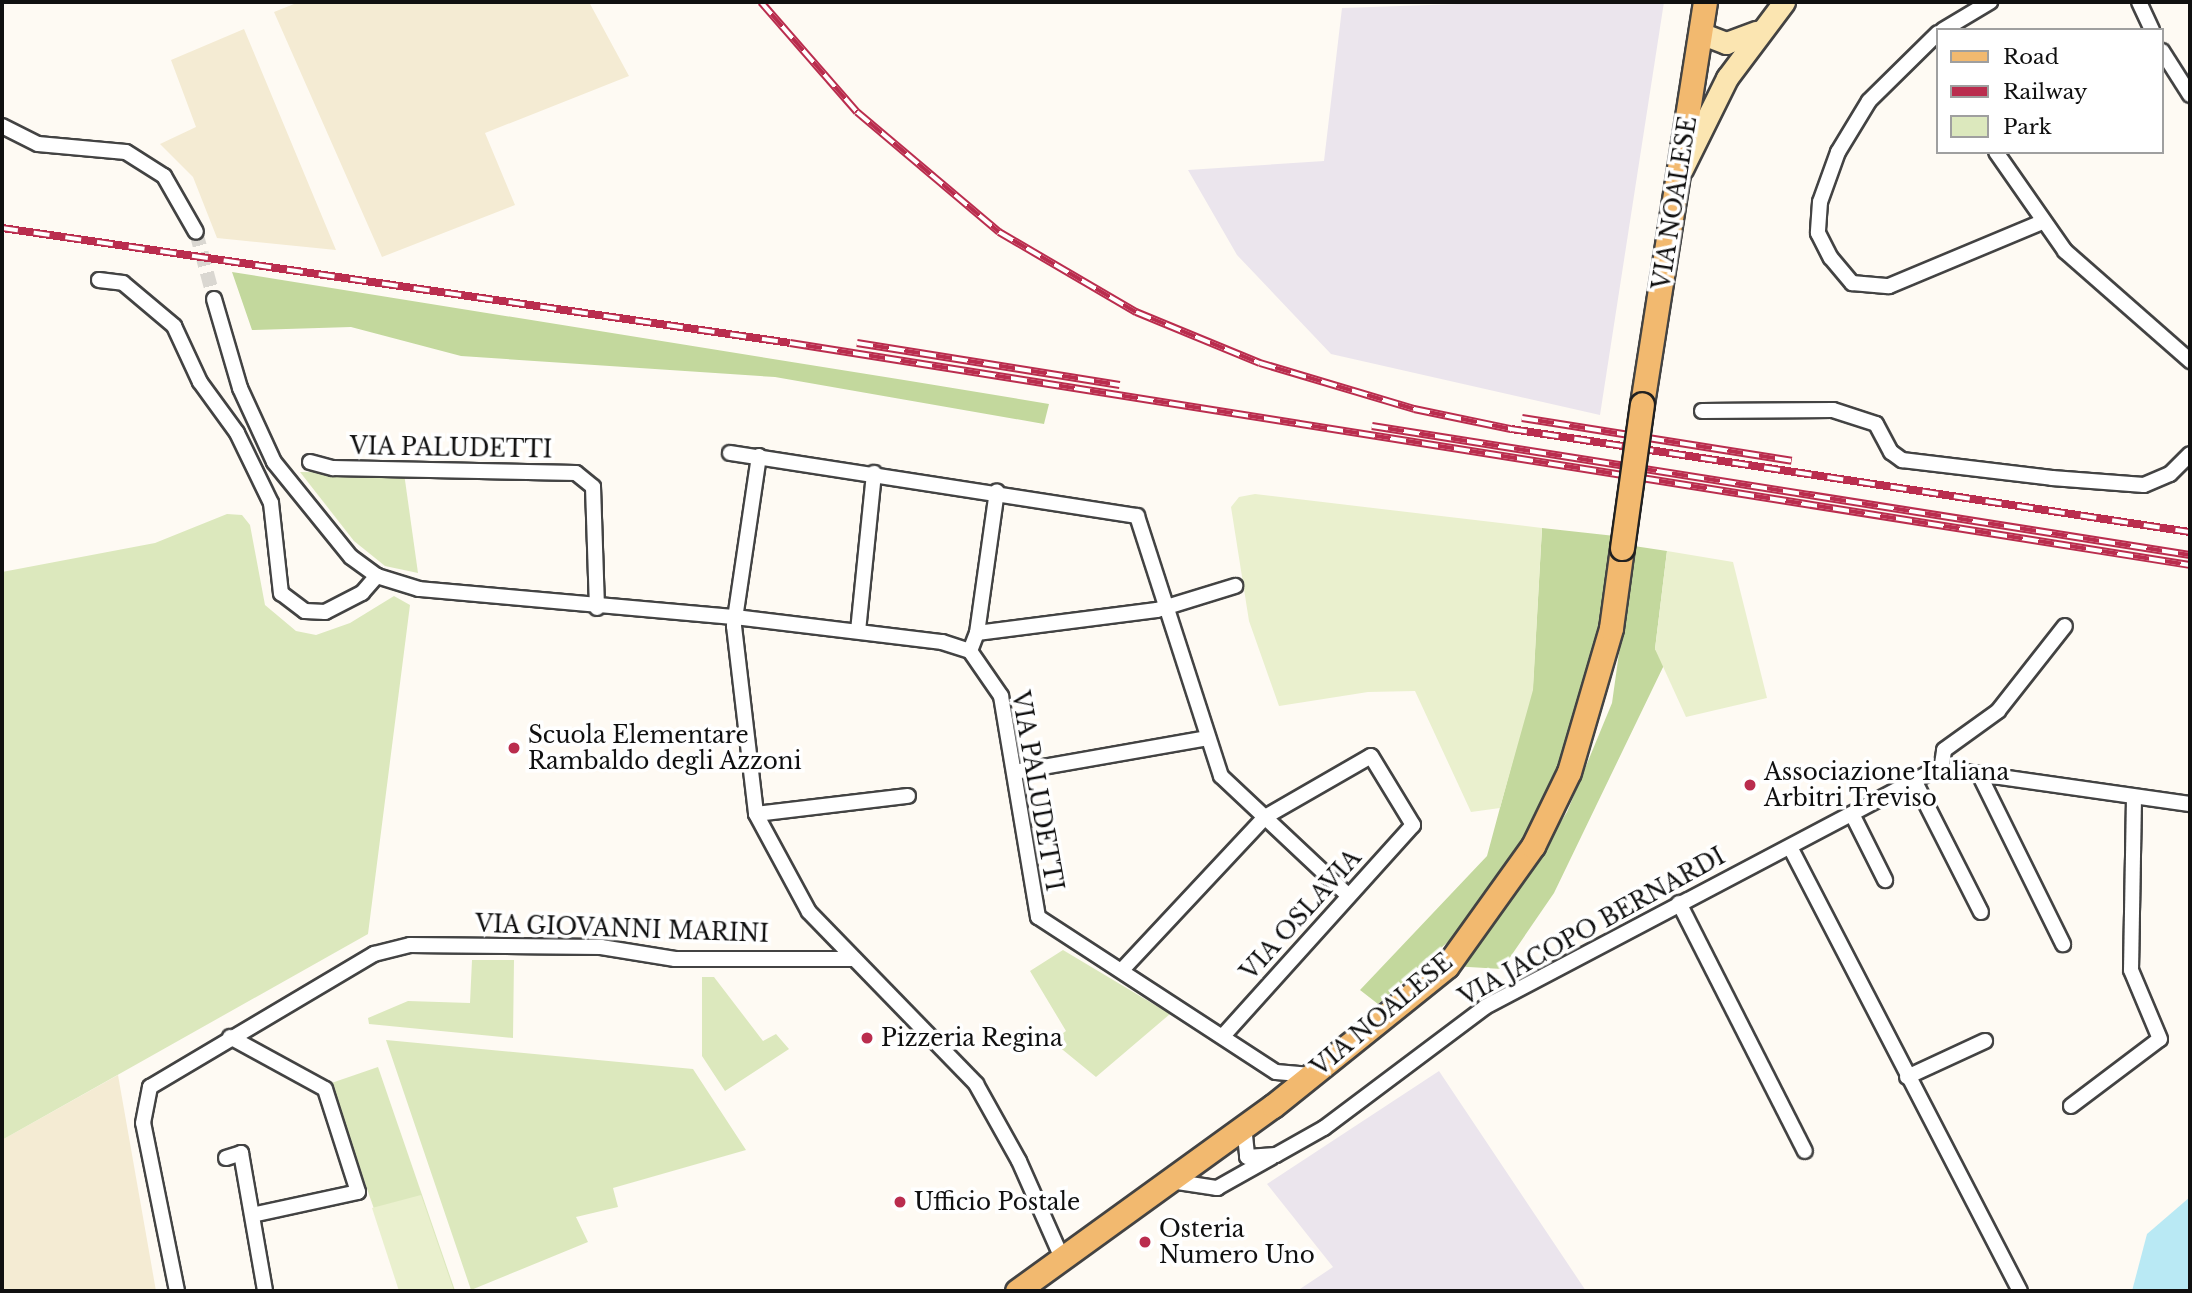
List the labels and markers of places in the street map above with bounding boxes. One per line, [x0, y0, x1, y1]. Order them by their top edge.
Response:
place label: Scuola Elementare Rambaldo degli Azzoni [528, 721, 802, 775]
marker: Scuola Elementare Rambaldo degli Azzoni [506, 740, 522, 756]
place label: Associazione Italiana Arbitri Treviso [1764, 758, 2009, 812]
marker: Associazione Italiana Arbitri Treviso [1742, 777, 1758, 793]
place label: Pizzeria Regina [881, 1024, 1063, 1052]
marker: Pizzeria Regina [859, 1030, 875, 1046]
place label: Ufficio Postale [914, 1188, 1080, 1216]
marker: Ufficio Postale [892, 1194, 908, 1210]
place label: Osteria Numero Uno [1159, 1215, 1315, 1269]
marker: Osteria Numero Uno [1137, 1234, 1153, 1250]

